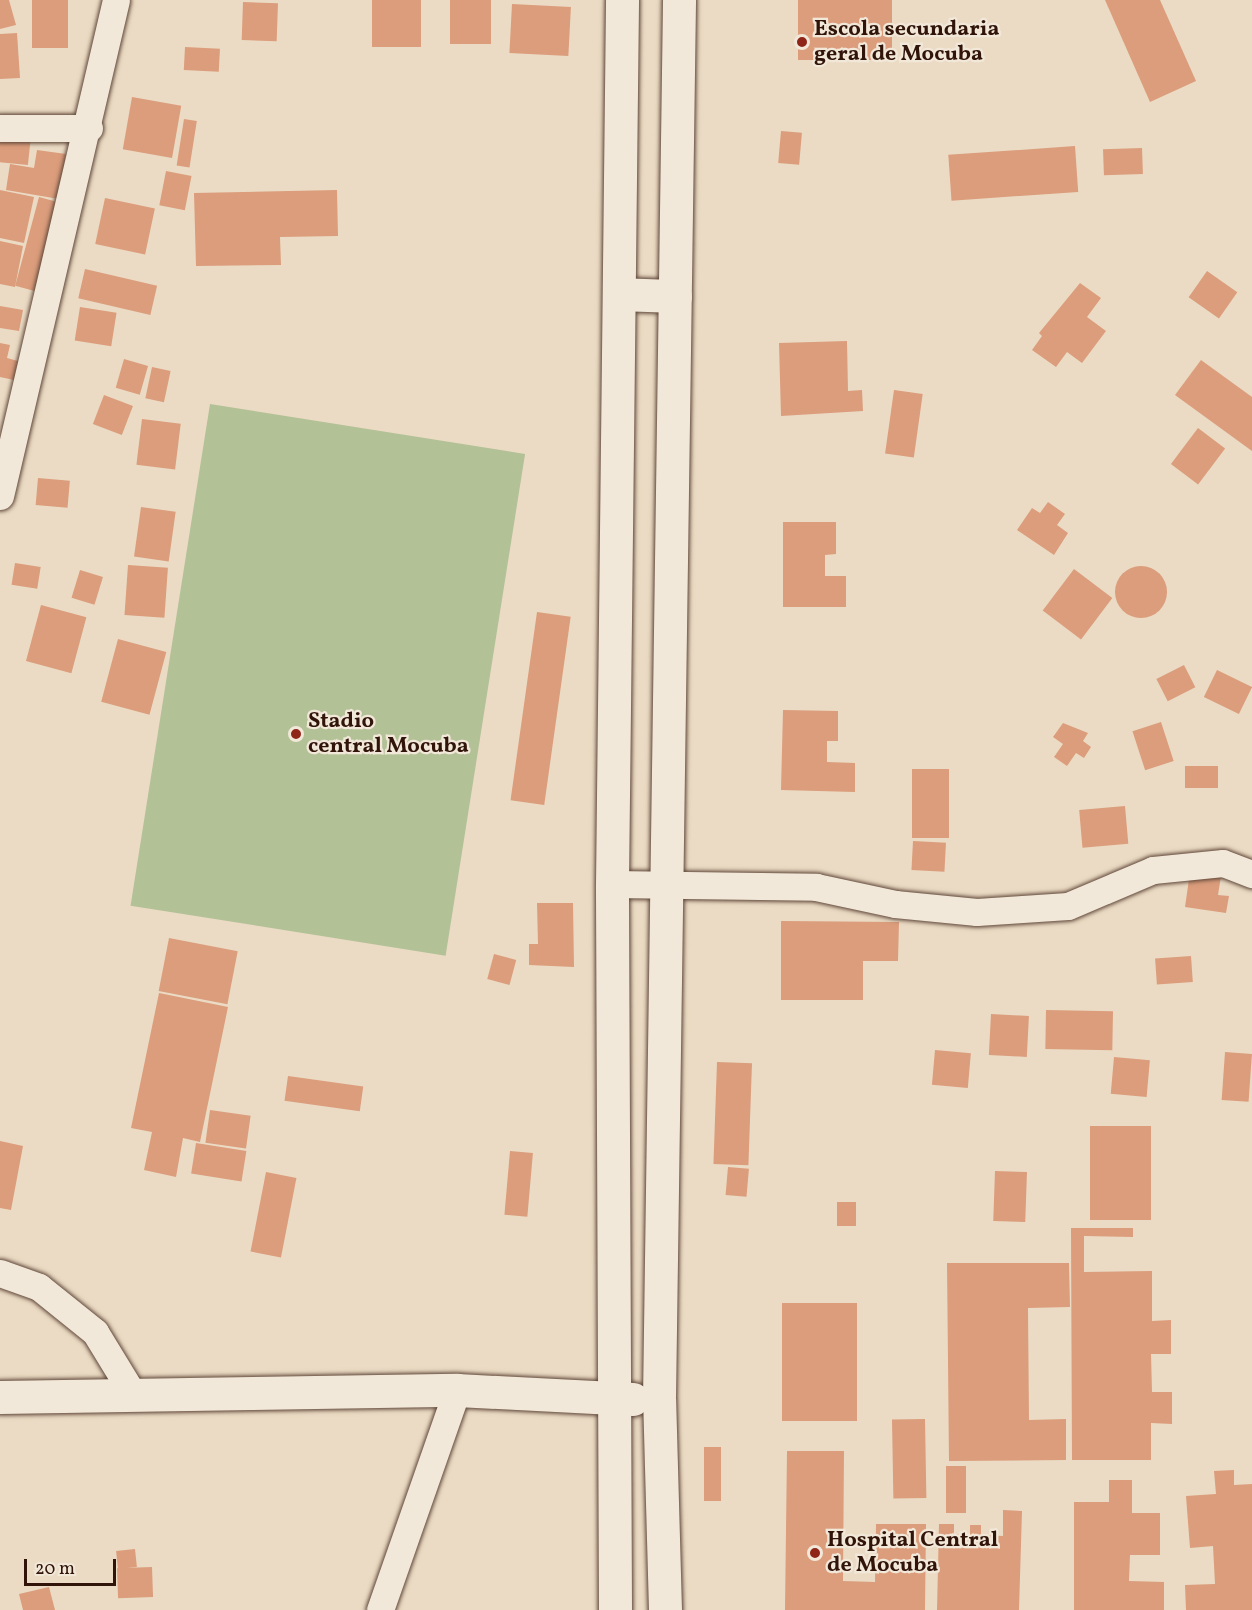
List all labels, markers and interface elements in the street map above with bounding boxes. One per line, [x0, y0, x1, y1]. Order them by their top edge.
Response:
place label: Escola secundaria geral de Mocuba [814, 16, 999, 68]
marker: Escola secundaria geral de Mocuba [795, 35, 809, 49]
place label: Stadio central Mocuba [308, 708, 469, 760]
marker: Stadio central Mocuba [289, 727, 303, 741]
place label: Hospital Central de Mocuba [827, 1527, 998, 1579]
marker: Hospital Central de Mocuba [808, 1546, 822, 1560]
scale bar [27, 1547, 118, 1585]
text: 20 m [35, 1557, 75, 1582]

